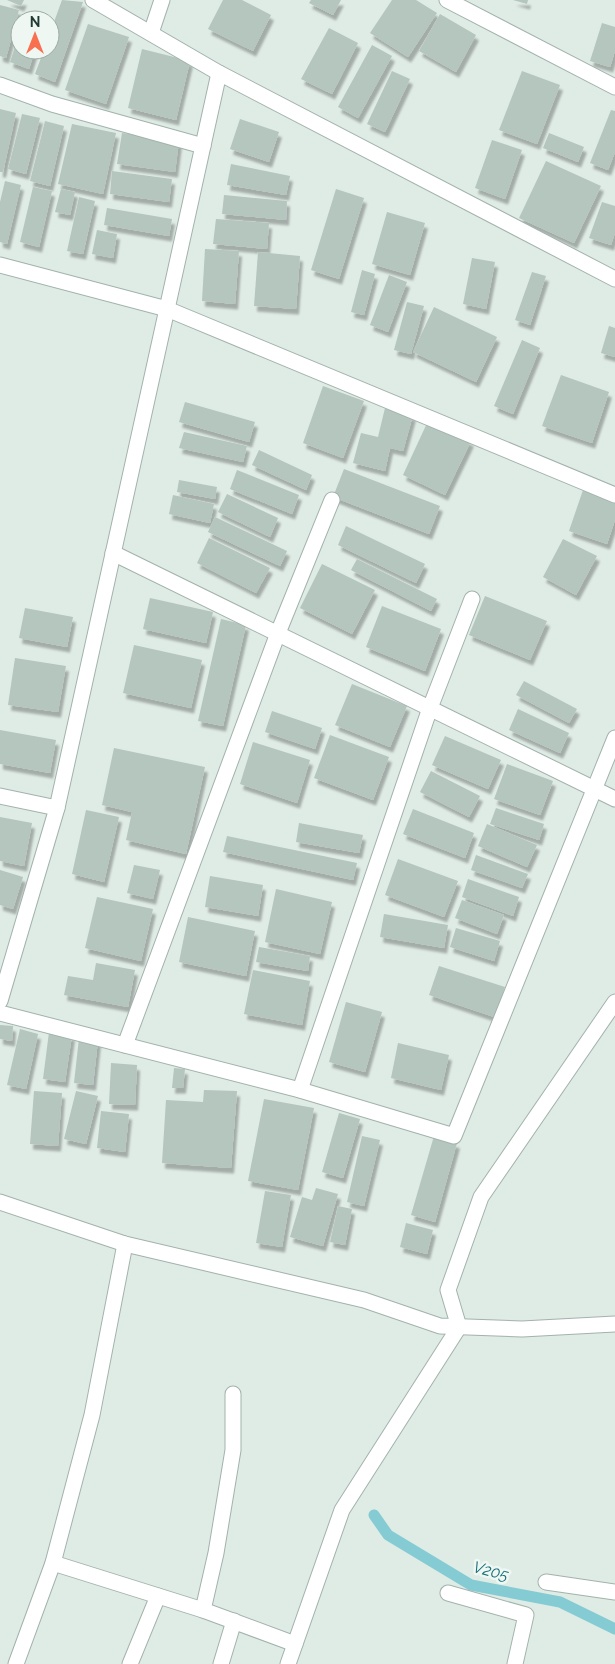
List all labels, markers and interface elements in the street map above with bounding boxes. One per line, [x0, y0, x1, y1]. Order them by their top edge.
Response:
north arrow [10, 10, 60, 60]
text: N [30, 14, 40, 30]
water label: V205 [471, 1557, 511, 1585]

